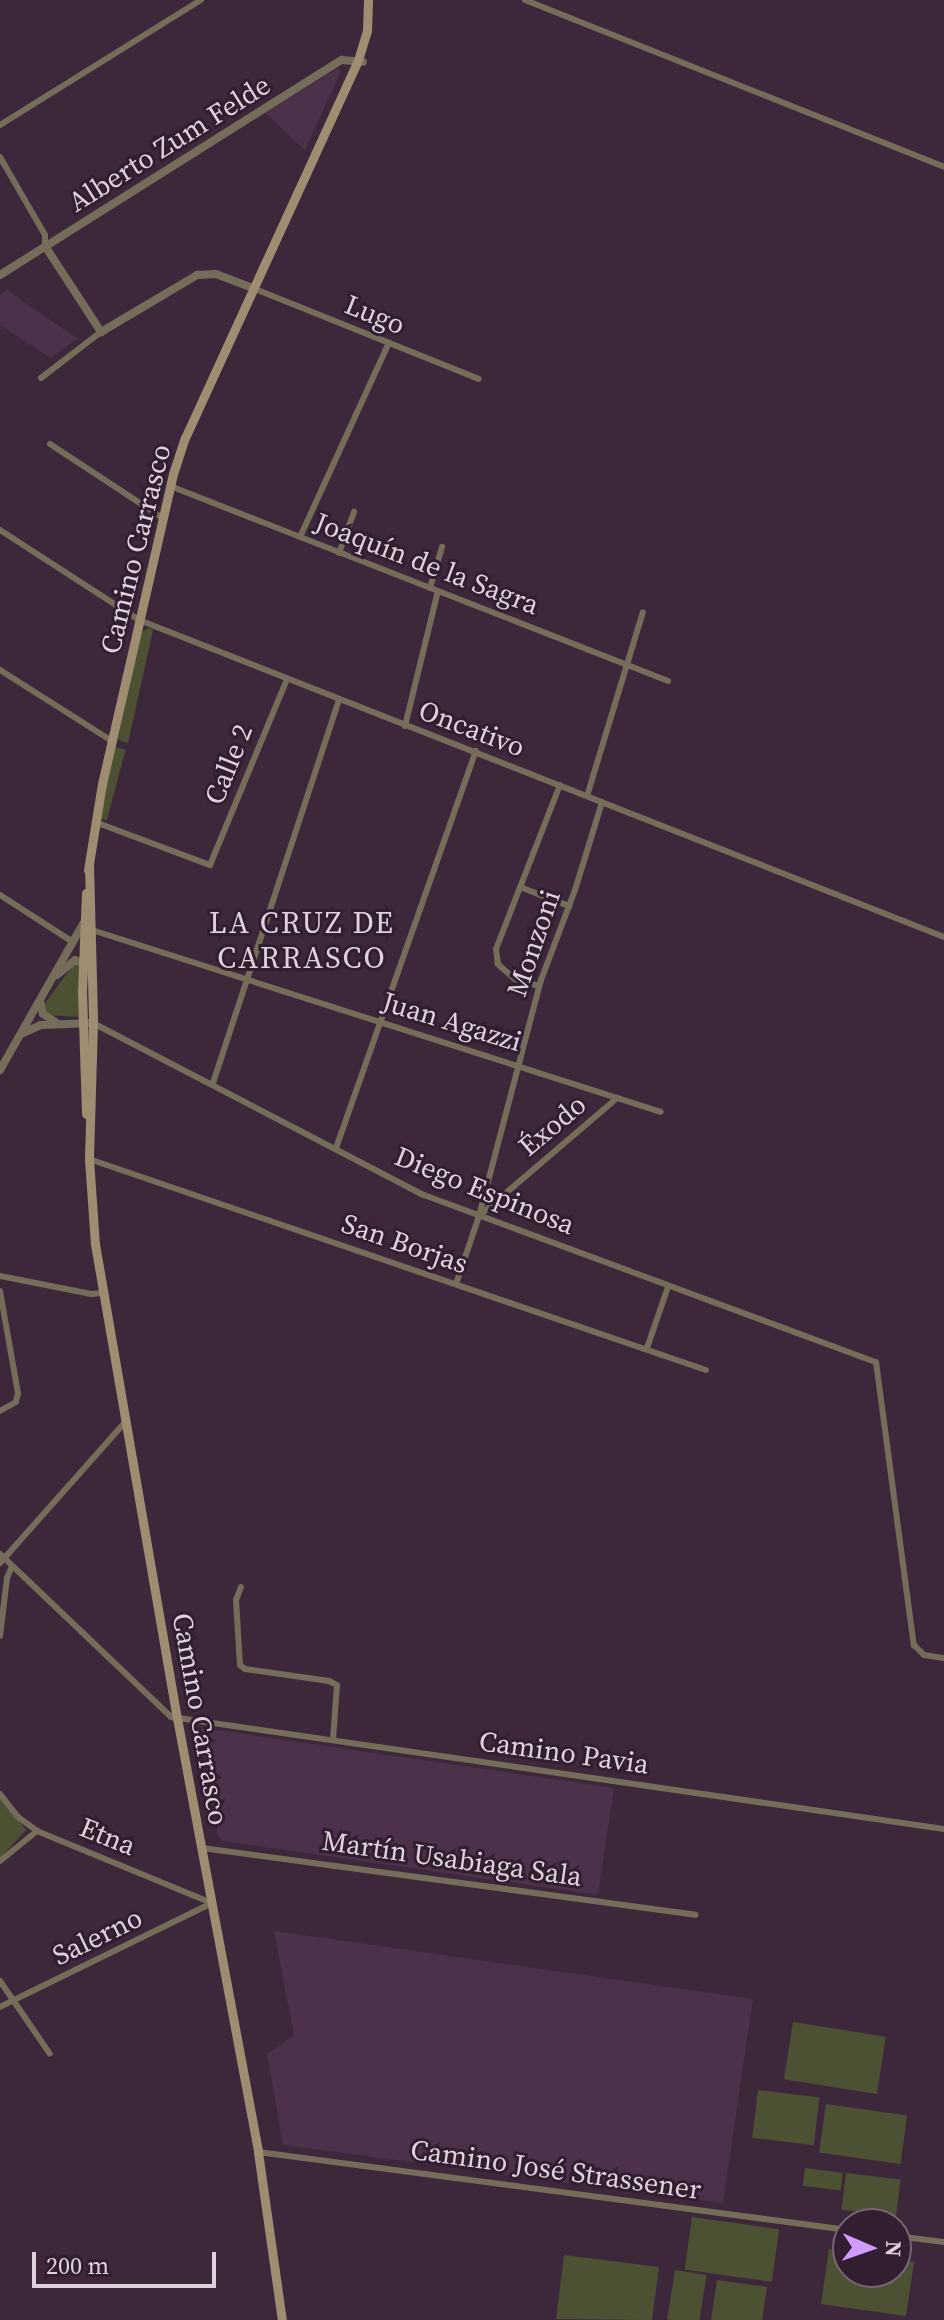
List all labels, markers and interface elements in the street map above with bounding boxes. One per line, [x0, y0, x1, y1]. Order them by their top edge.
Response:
street label: Alberto Zum Felde [62, 67, 276, 219]
street label: Lugo [340, 287, 410, 341]
street label: Camino Carrasco [93, 441, 177, 657]
street label: Joaquín de la Sagra [310, 505, 544, 621]
street label: Oncativo [414, 692, 530, 764]
street label: Calle 2 [197, 719, 259, 809]
street label: Monzoni [499, 885, 567, 1001]
district label: LA CRUZ DE CARRASCO [209, 905, 395, 976]
street label: Juan Agazzi [378, 984, 526, 1058]
street label: Éxodo [511, 1087, 593, 1163]
street label: Diego Espinosa [390, 1139, 580, 1241]
street label: San Borjas [338, 1206, 472, 1280]
street label: Camino Carrasco [166, 1610, 236, 1828]
street label: Camino Pavia [477, 1723, 651, 1781]
street label: Etna [75, 1810, 141, 1862]
street label: Martín Usabiaga Sala [320, 1823, 584, 1893]
street label: Salerno [47, 1900, 147, 1972]
street label: Camino José Strassener [409, 2132, 703, 2206]
north arrow [832, 2208, 912, 2288]
scale bar [36, 2236, 220, 2286]
text: N [879, 2240, 909, 2257]
text: 200 m [46, 2249, 109, 2282]

